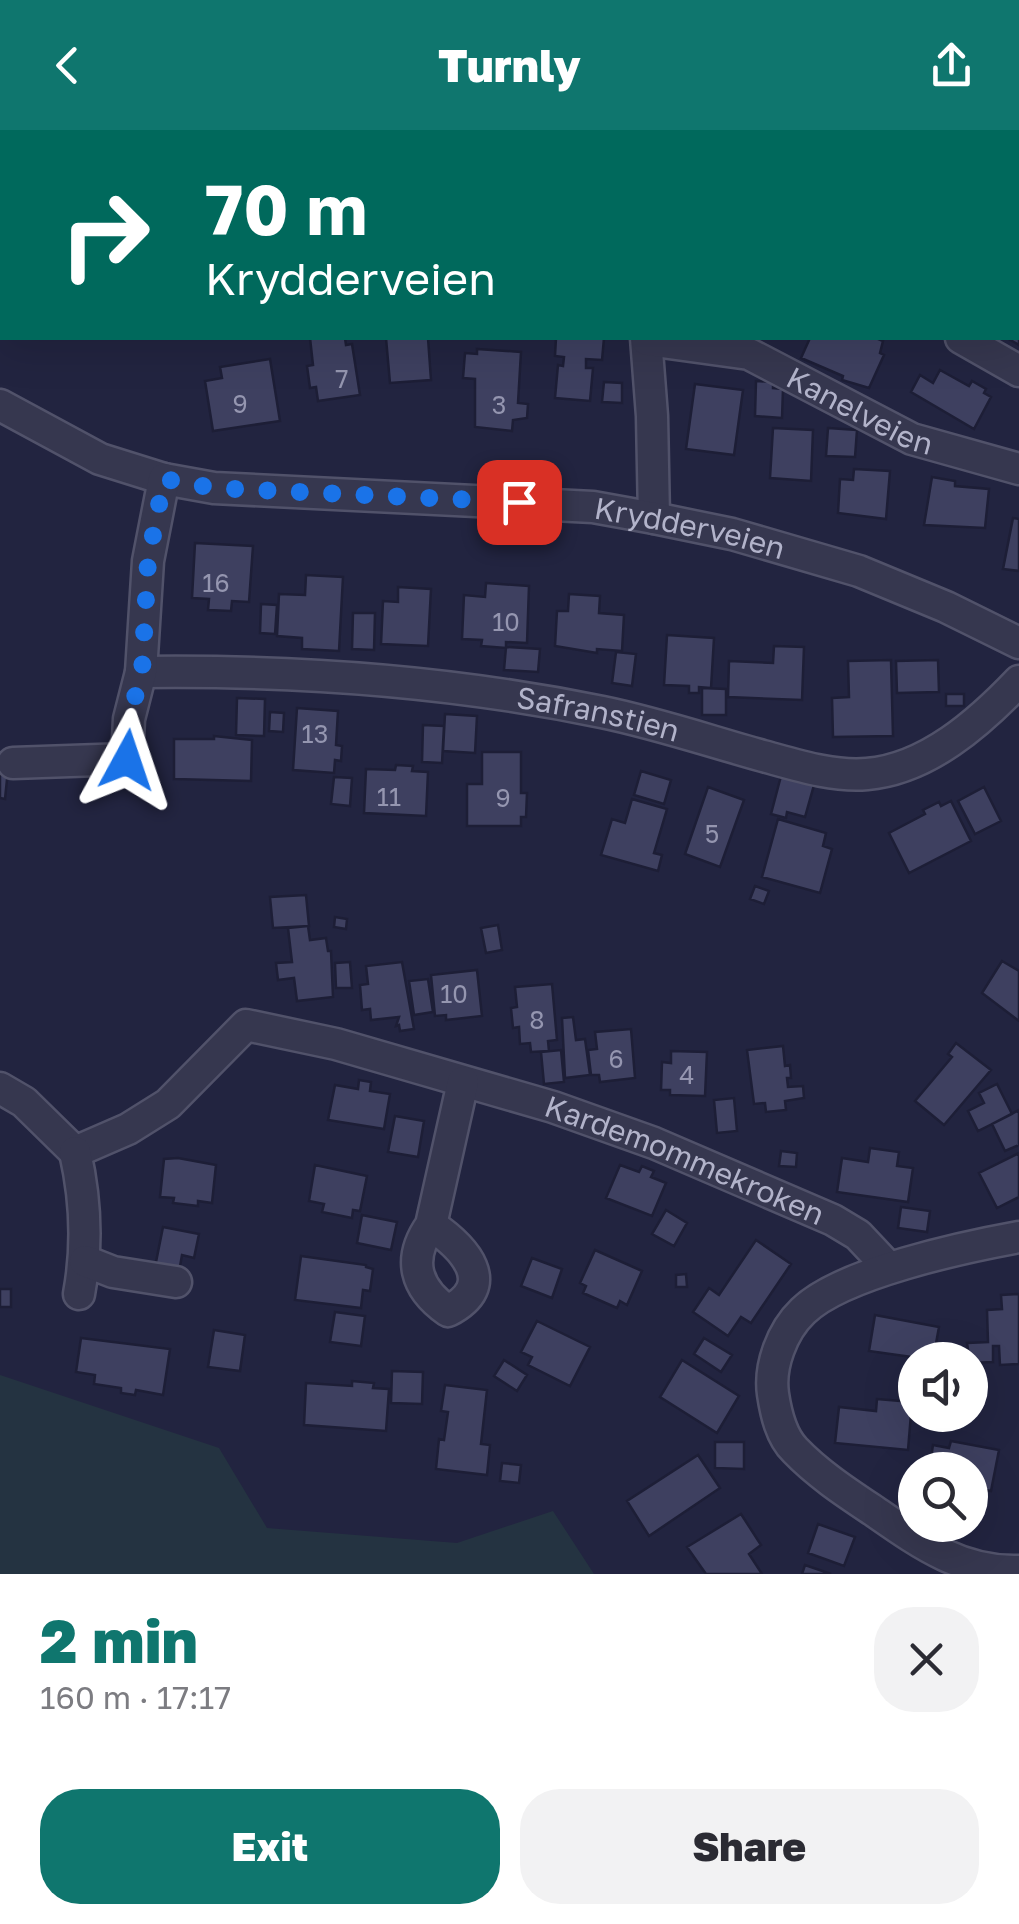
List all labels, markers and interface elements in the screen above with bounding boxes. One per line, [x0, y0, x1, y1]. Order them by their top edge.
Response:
icon: back [40, 38, 95, 93]
text: Turnly [438, 38, 581, 92]
icon: share [924, 38, 979, 93]
text: 70 m [205, 166, 367, 250]
icon: right [40, 170, 170, 300]
text: Krydderveien [205, 251, 496, 305]
street label: Kanelveien [781, 359, 937, 462]
house number: 7 [335, 363, 349, 394]
house number: 9 [232, 388, 248, 419]
house number: 3 [492, 389, 506, 420]
pin [477, 460, 562, 545]
icon: arrive [492, 475, 547, 530]
street label: Krydderveien [592, 490, 789, 566]
house number: 16 [202, 567, 230, 598]
house number: 10 [492, 606, 520, 637]
street label: Safranstien [514, 679, 684, 749]
position arrow [75, 708, 179, 812]
house number: 13 [302, 718, 328, 749]
house number: 11 [377, 781, 401, 812]
house number: 9 [495, 782, 511, 813]
house number: 5 [705, 818, 719, 849]
house number: 10 [440, 978, 468, 1009]
house number: 8 [529, 1004, 545, 1035]
house number: 6 [608, 1043, 624, 1074]
house number: 4 [679, 1059, 695, 1090]
street label: Kardemommekroken [540, 1088, 830, 1232]
map controls [898, 1342, 988, 1542]
button: sound [898, 1342, 988, 1432]
button: search [898, 1452, 988, 1542]
text: 2 min [40, 1604, 198, 1676]
button: close [874, 1607, 979, 1712]
text: 160 m · 17:17 [40, 1678, 231, 1716]
button: Exit [40, 1789, 500, 1904]
button: Share [520, 1789, 979, 1904]

